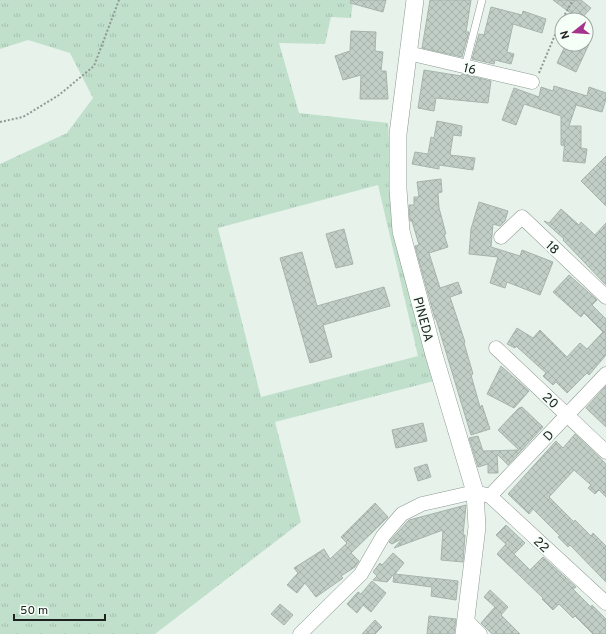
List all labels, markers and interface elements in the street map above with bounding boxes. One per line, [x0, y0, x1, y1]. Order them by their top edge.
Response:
north arrow [554, 12, 594, 52]
text: N [558, 29, 573, 40]
street label: 16 [462, 61, 478, 79]
street label: 18 [542, 238, 562, 259]
street label: PINEDA [408, 295, 436, 344]
street label: 20 [538, 390, 561, 413]
street label: D [541, 428, 558, 445]
street label: 22 [529, 534, 552, 557]
scale bar [14, 596, 105, 622]
text: 50 m [20, 603, 48, 619]

